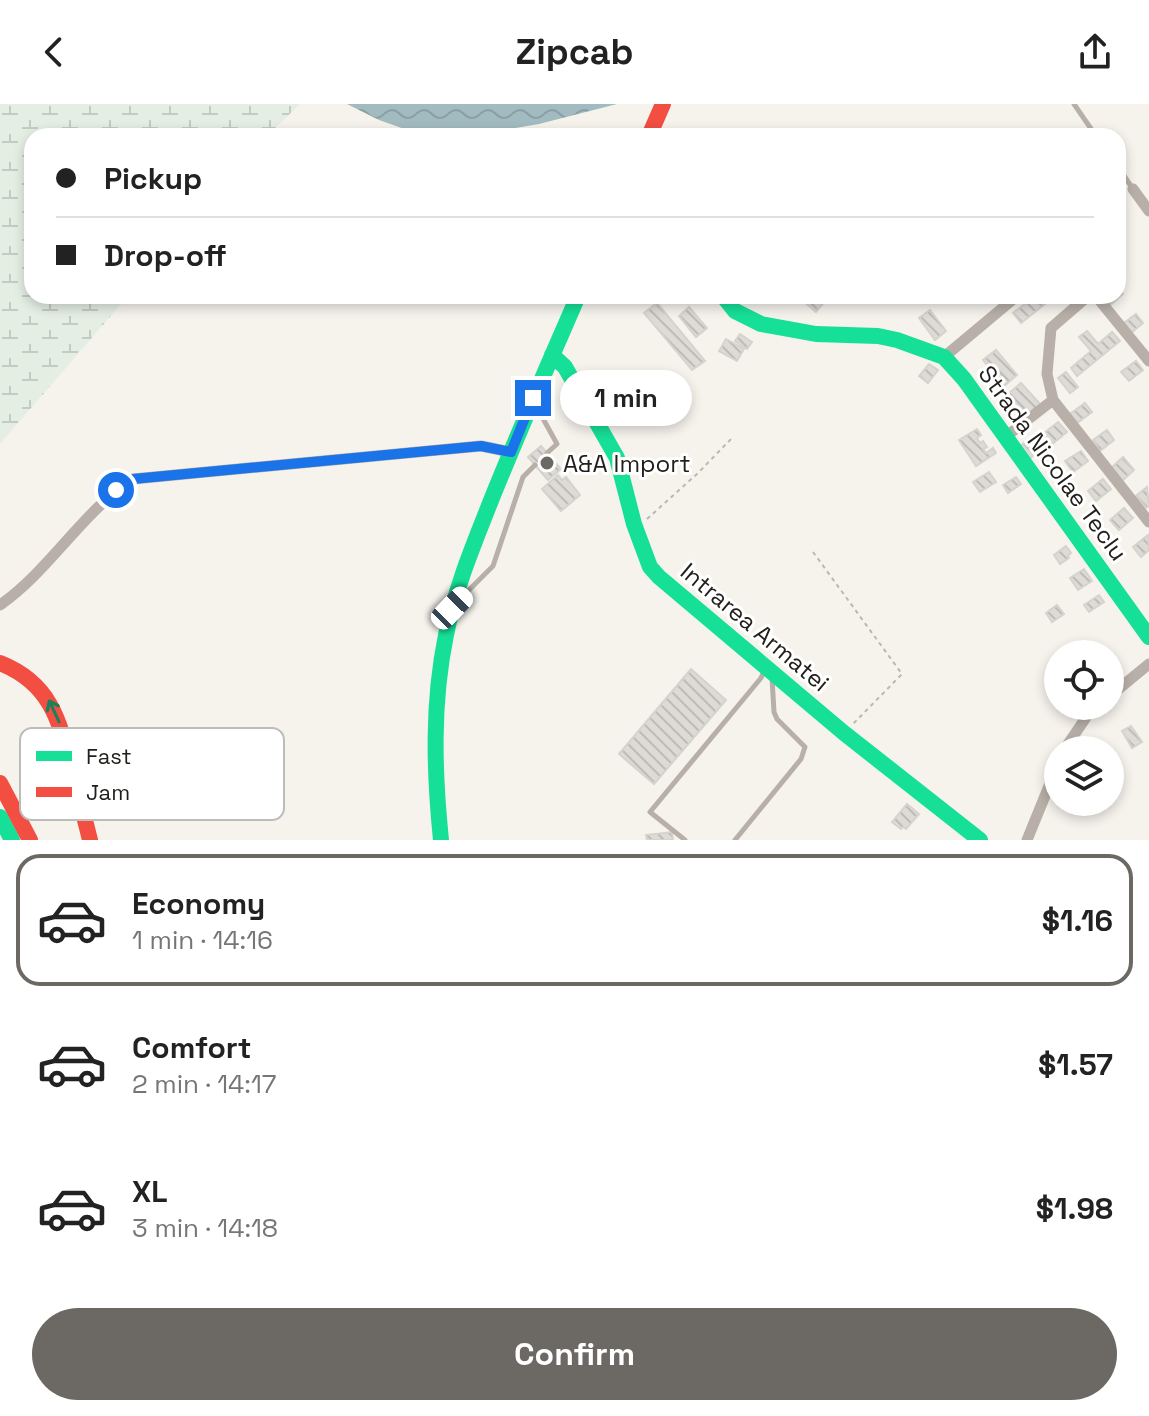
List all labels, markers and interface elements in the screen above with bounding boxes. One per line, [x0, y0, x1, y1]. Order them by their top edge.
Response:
text: Zipcab [515, 29, 634, 75]
icon: back [32, 30, 76, 74]
icon: share [1073, 30, 1117, 74]
text: Pickup [104, 159, 202, 198]
text: Drop-off [104, 236, 227, 275]
street label: Strada Nicolae Teclu [972, 359, 1134, 567]
callout: 1 min [561, 370, 693, 426]
route end [515, 380, 551, 416]
text: 1 min [594, 381, 658, 415]
place label: A&A Import [563, 448, 690, 479]
marker: A&A Import [538, 454, 556, 472]
route start [98, 472, 134, 508]
street label: Intrarea Armatei [674, 556, 836, 698]
car [427, 582, 477, 634]
map controls [1044, 640, 1124, 816]
button: locate [1044, 640, 1124, 720]
one-way arrow [46, 700, 61, 724]
legend [20, 728, 284, 820]
button: layers [1044, 736, 1124, 816]
text: Fast [86, 742, 132, 770]
text: Jam [86, 778, 130, 806]
icon: car [36, 884, 108, 956]
text: Economy [132, 884, 265, 923]
text: $1.16 [1042, 901, 1113, 940]
text: 1 min · 14:16 [132, 923, 273, 957]
icon: car [36, 1028, 108, 1100]
text: Comfort [132, 1028, 251, 1067]
text: $1.57 [1038, 1045, 1113, 1084]
text: 2 min · 14:17 [132, 1067, 276, 1101]
icon: car [36, 1172, 108, 1244]
text: XL [132, 1172, 168, 1211]
text: $1.98 [1036, 1189, 1113, 1228]
text: 3 min · 14:18 [132, 1211, 278, 1245]
button: Confirm [32, 1308, 1117, 1400]

